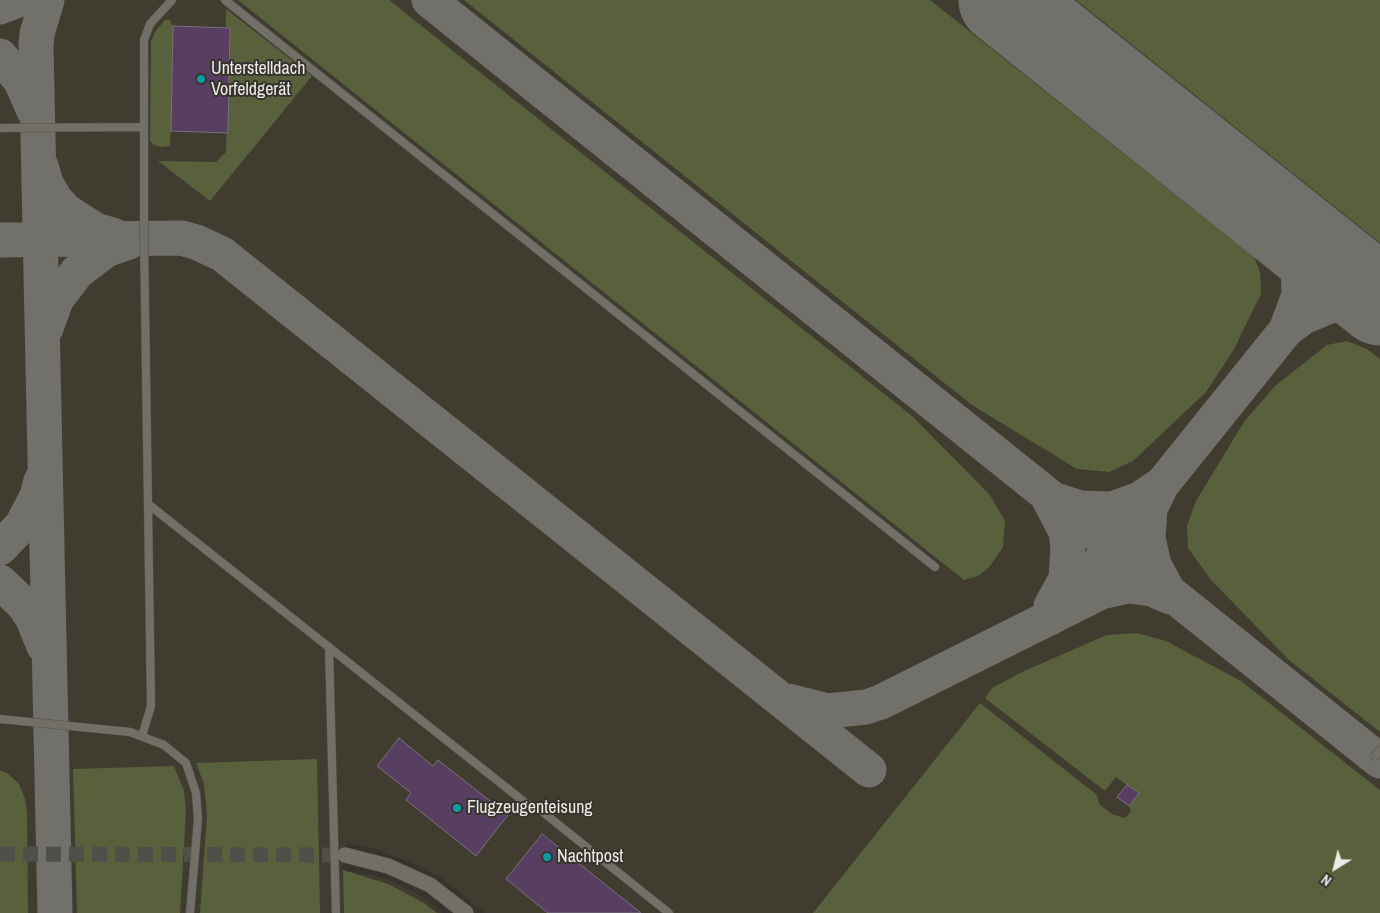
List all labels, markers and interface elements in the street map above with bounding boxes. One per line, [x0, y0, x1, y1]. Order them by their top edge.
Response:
place label: Unterstelldach Vorfeldgerät [211, 58, 305, 100]
marker: Unterstelldach Vorfeldgerät [195, 73, 207, 85]
place label: Flugzeugenteisung [467, 797, 593, 819]
marker: Flugzeugenteisung [451, 802, 463, 814]
north arrow [1310, 843, 1360, 893]
place label: Nachtpost [557, 846, 623, 868]
marker: Nachtpost [541, 851, 553, 863]
text: N [1318, 870, 1335, 890]

